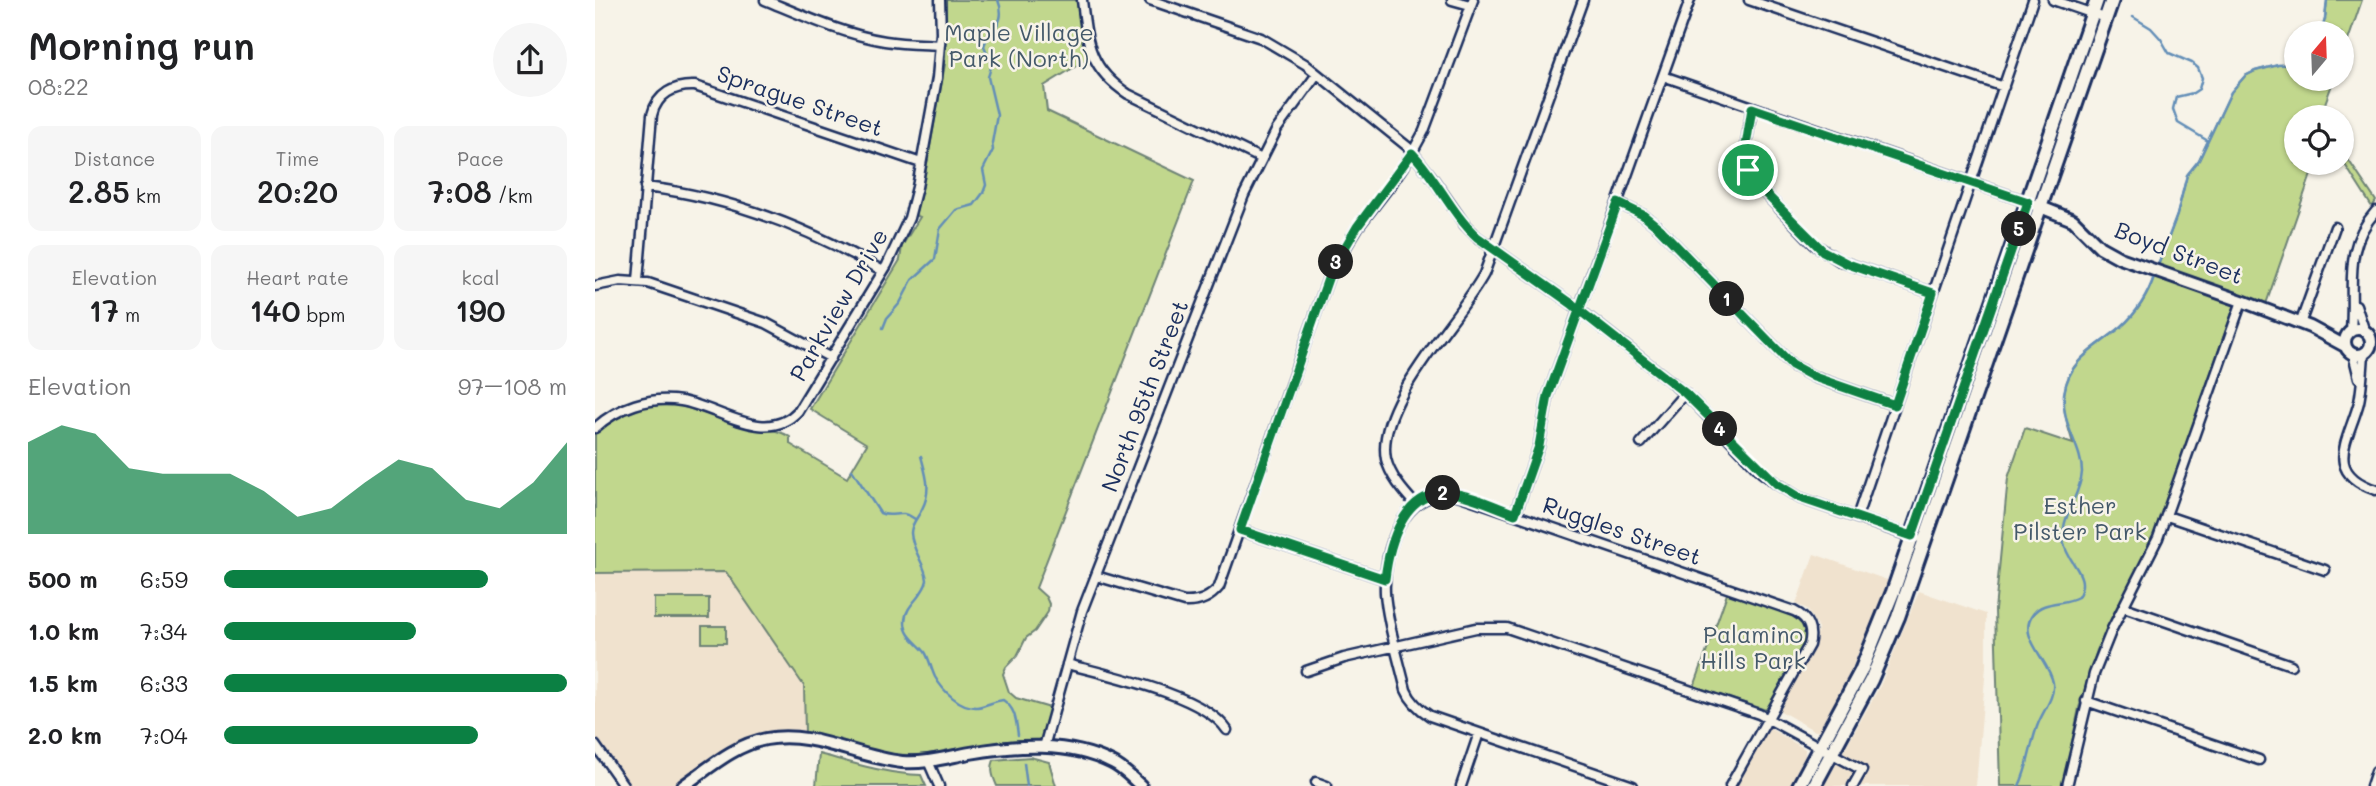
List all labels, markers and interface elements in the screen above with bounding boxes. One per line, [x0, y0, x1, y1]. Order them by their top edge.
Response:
park label: Maple Village Park (North) [944, 17, 1094, 73]
text: Morning run [28, 20, 255, 70]
north arrow [2284, 21, 2354, 91]
map controls [2284, 21, 2354, 175]
button: share [493, 23, 567, 97]
street label: Sprague Street [713, 58, 887, 143]
text: 08:22 [28, 71, 89, 101]
button: locate [2284, 105, 2354, 175]
pin [1718, 140, 1778, 200]
text: Distance [74, 146, 155, 171]
text: Time [276, 146, 319, 171]
text: Pace [457, 146, 504, 171]
icon: arrive [1729, 151, 1767, 189]
text: 2.85 [68, 171, 130, 211]
text: 20:20 [257, 171, 338, 211]
text: 7:08 [428, 171, 492, 211]
text: km [130, 183, 161, 208]
text: /km [492, 183, 533, 208]
pin: 5 [2001, 212, 2037, 246]
street label: Boyd Street [2111, 214, 2248, 290]
text: 5 [2013, 216, 2024, 241]
street label: Parkview Drive [782, 223, 894, 386]
pin: 3 [1319, 244, 1353, 280]
text: 3 [1330, 249, 1341, 274]
text: Elevation [72, 265, 157, 290]
text: Heart rate [246, 265, 349, 290]
text: kcal [462, 265, 499, 290]
pin: 1 [1709, 282, 1745, 316]
text: 1 [1722, 286, 1731, 311]
text: 17 [89, 290, 119, 330]
text: 140 [250, 290, 300, 330]
text: 190 [455, 290, 506, 330]
street label: North 95th Street [1094, 295, 1194, 496]
text: m [119, 302, 140, 327]
text: bpm [300, 302, 345, 327]
text: Elevation [28, 371, 131, 401]
text: 97–108 m [458, 371, 567, 401]
pin: 4 [1703, 412, 1737, 446]
text: 4 [1713, 416, 1726, 441]
pin: 2 [1425, 476, 1461, 510]
text: 2 [1437, 480, 1448, 505]
street label: Ruggles Street [1539, 489, 1706, 571]
park label: Esther Pilster Park [2013, 490, 2147, 546]
text: 500 m [28, 564, 98, 594]
text: 6:59 [140, 564, 188, 594]
text: 1.0 km [28, 616, 99, 646]
text: 7:34 [140, 616, 187, 646]
park label: Palamino Hills Park [1700, 619, 1806, 675]
text: 1.5 km [28, 668, 98, 698]
text: 6:33 [140, 668, 188, 698]
text: 2.0 km [28, 720, 102, 750]
text: 7:04 [140, 720, 188, 750]

